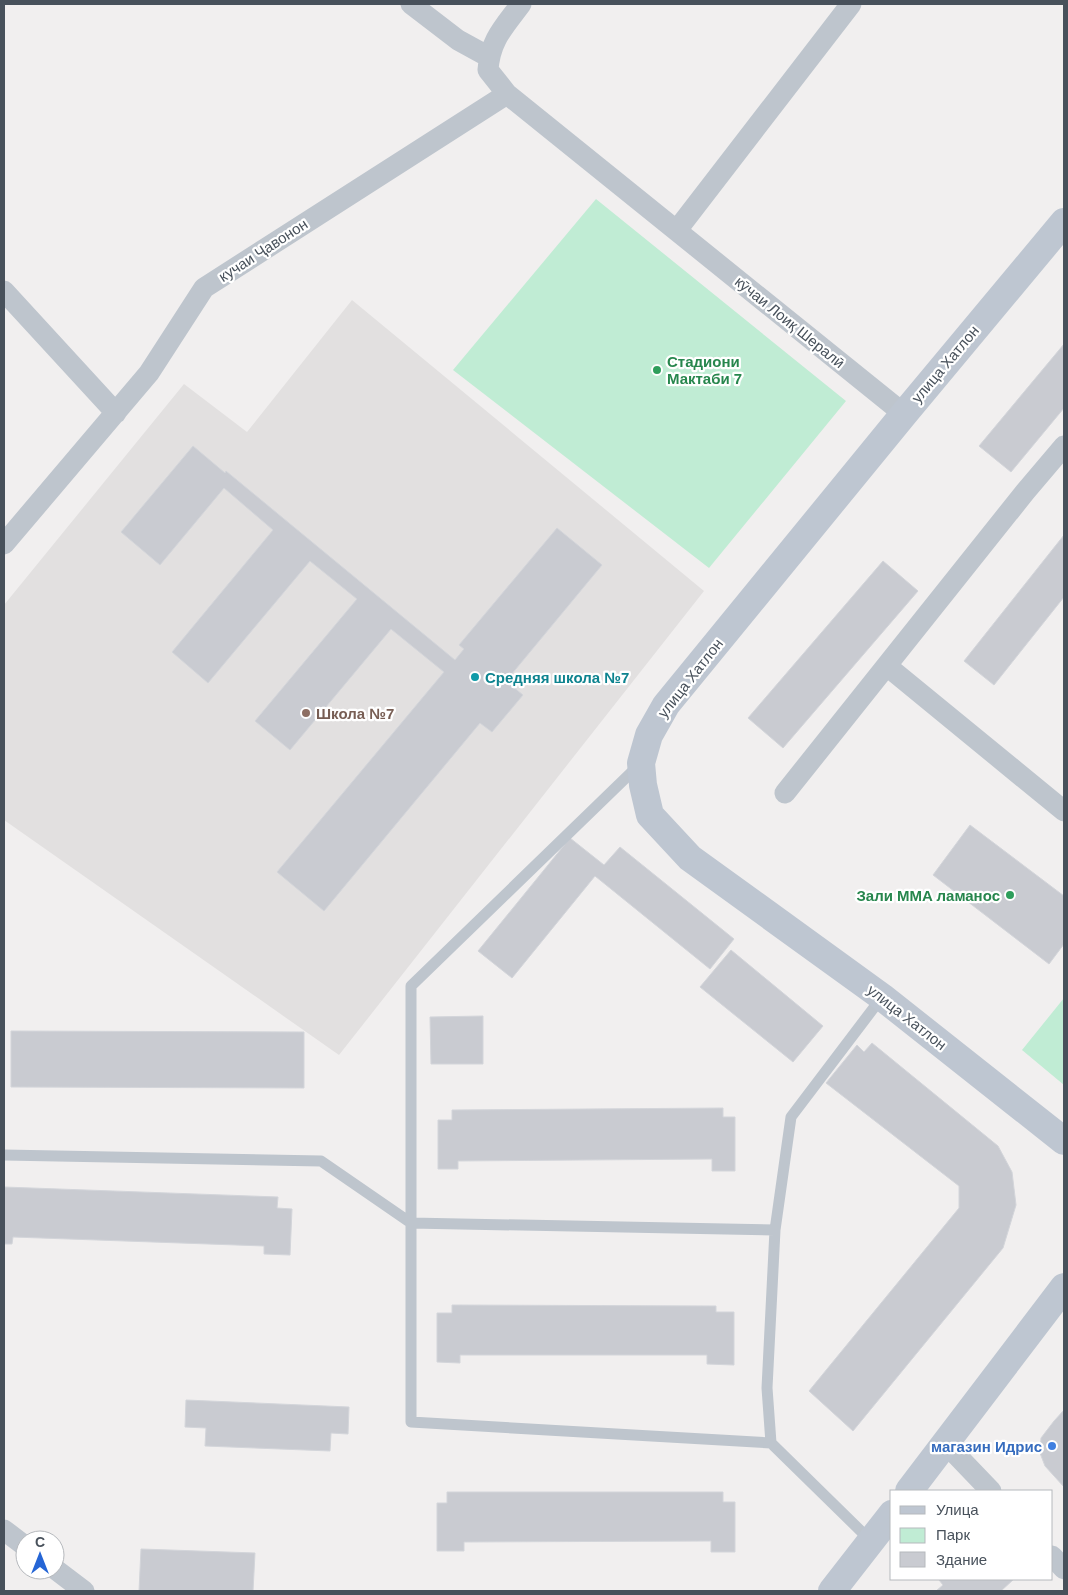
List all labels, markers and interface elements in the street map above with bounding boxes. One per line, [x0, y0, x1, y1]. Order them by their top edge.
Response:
street label: кучаи Ҷавонон [215, 215, 311, 285]
street label: кӯчаи Лоиқ Шералӣ [732, 273, 848, 371]
street label: улица Хатлон [908, 322, 982, 406]
place label: Стадиони Мактаби 7 [667, 353, 742, 387]
marker: Стадиони Мактаби 7 [651, 364, 663, 376]
street label: улица Хатлон [654, 635, 726, 721]
place label: Средняя школа №7 [485, 669, 629, 686]
marker: Средняя школа №7 [469, 671, 481, 683]
place label: Школа №7 [316, 705, 394, 722]
marker: Школа №7 [300, 707, 312, 719]
place label: Зали MMA ламанос [856, 887, 1000, 904]
marker: Зали MMA ламанос [1004, 889, 1016, 901]
street label: улица Хатлон [864, 981, 950, 1053]
place label: магазин Идрис [931, 1438, 1042, 1455]
marker: магазин Идрис [1046, 1440, 1058, 1452]
legend [890, 1490, 1053, 1580]
text: Улица [936, 1501, 979, 1518]
text: Парк [936, 1526, 970, 1543]
north arrow [15, 1530, 65, 1580]
text: С [35, 1534, 45, 1550]
text: Здание [936, 1551, 987, 1568]

